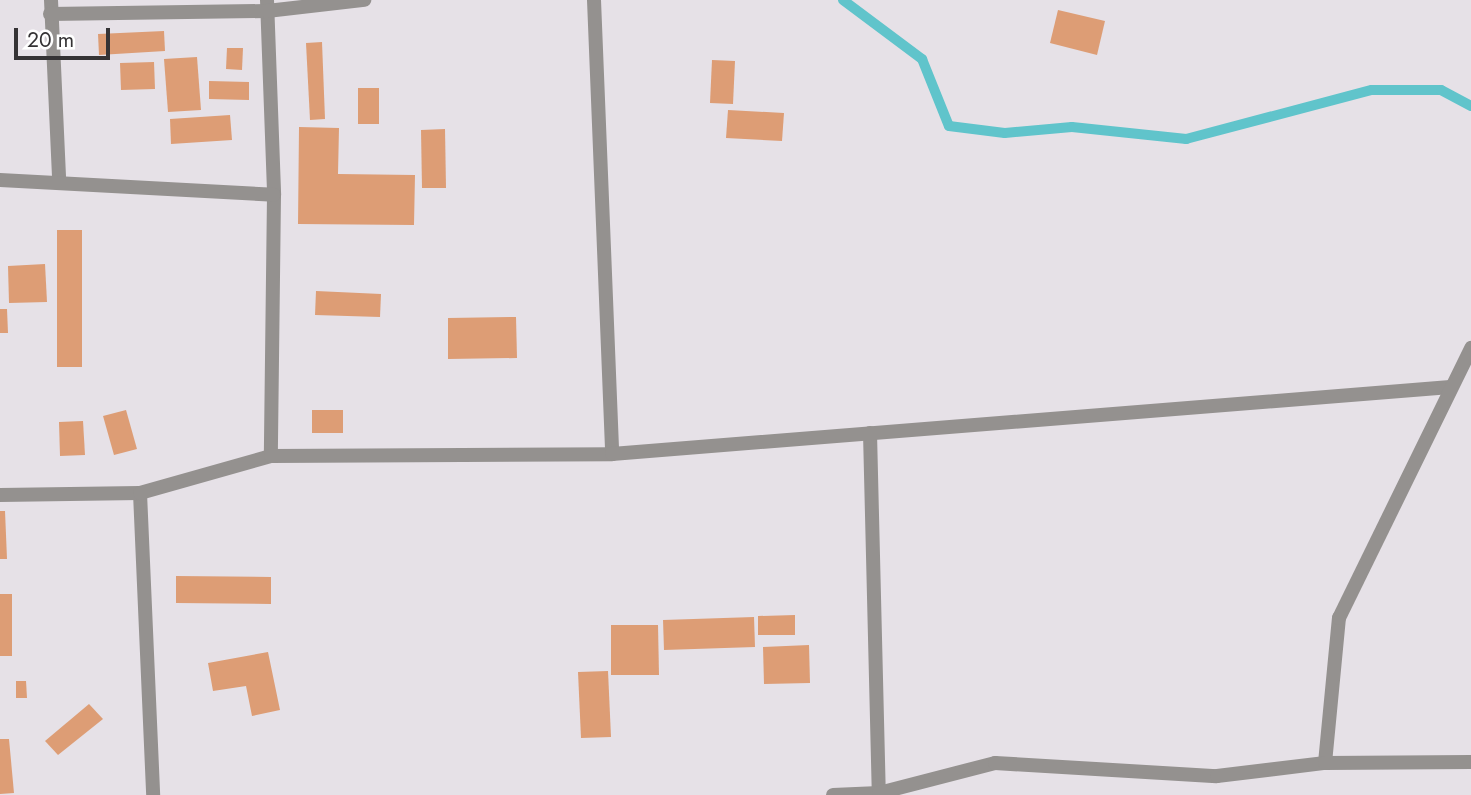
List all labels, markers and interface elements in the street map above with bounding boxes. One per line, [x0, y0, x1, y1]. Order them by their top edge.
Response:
scale bar [18, 14, 114, 58]
text: 20 m [27, 25, 74, 55]

